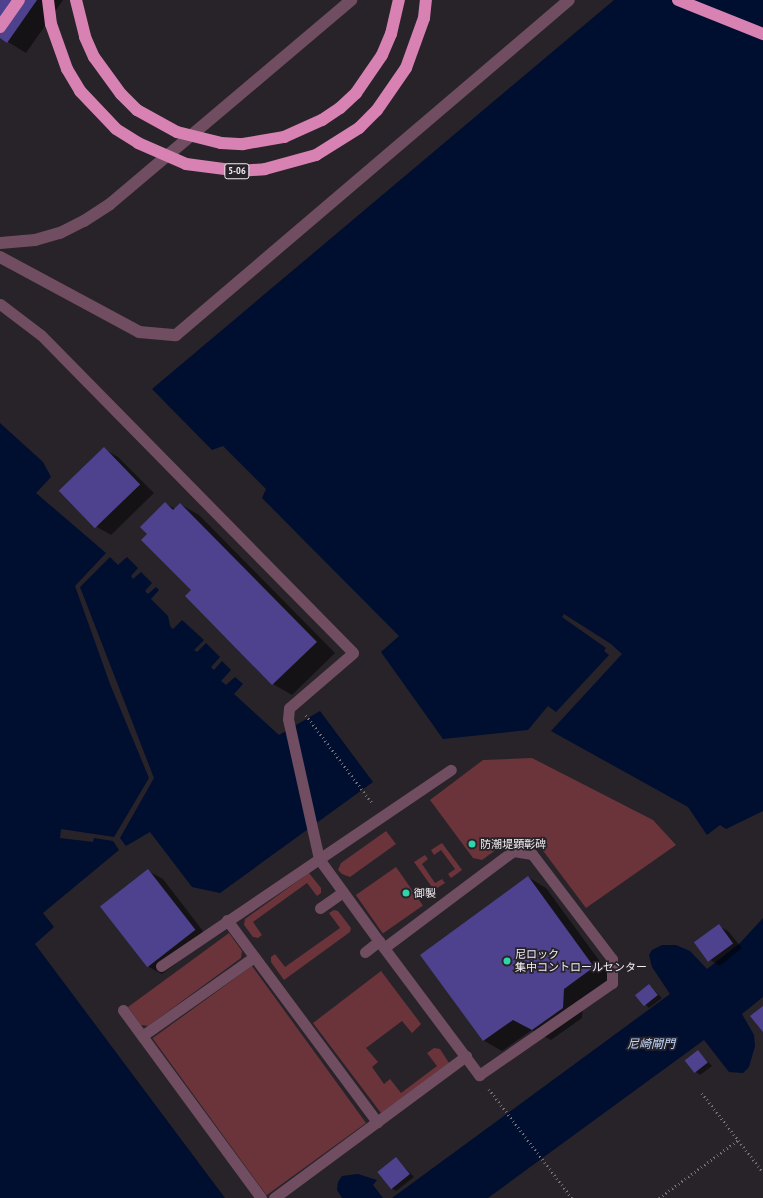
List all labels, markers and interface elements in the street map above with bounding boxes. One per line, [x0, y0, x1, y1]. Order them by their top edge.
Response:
road number: 5-06 [224, 163, 250, 179]
place label: 防潮堤顕彰碑 [480, 837, 546, 851]
marker: 防潮堤顕彰碑 [467, 839, 477, 849]
place label: 御製 [414, 886, 436, 900]
marker: 御製 [401, 888, 411, 898]
place label: 尼ロック 集中コントロールセンター [515, 948, 647, 974]
marker: 尼ロック 集中コントロールセンター [502, 956, 512, 966]
water label: 尼崎閘門 [627, 1037, 675, 1051]

